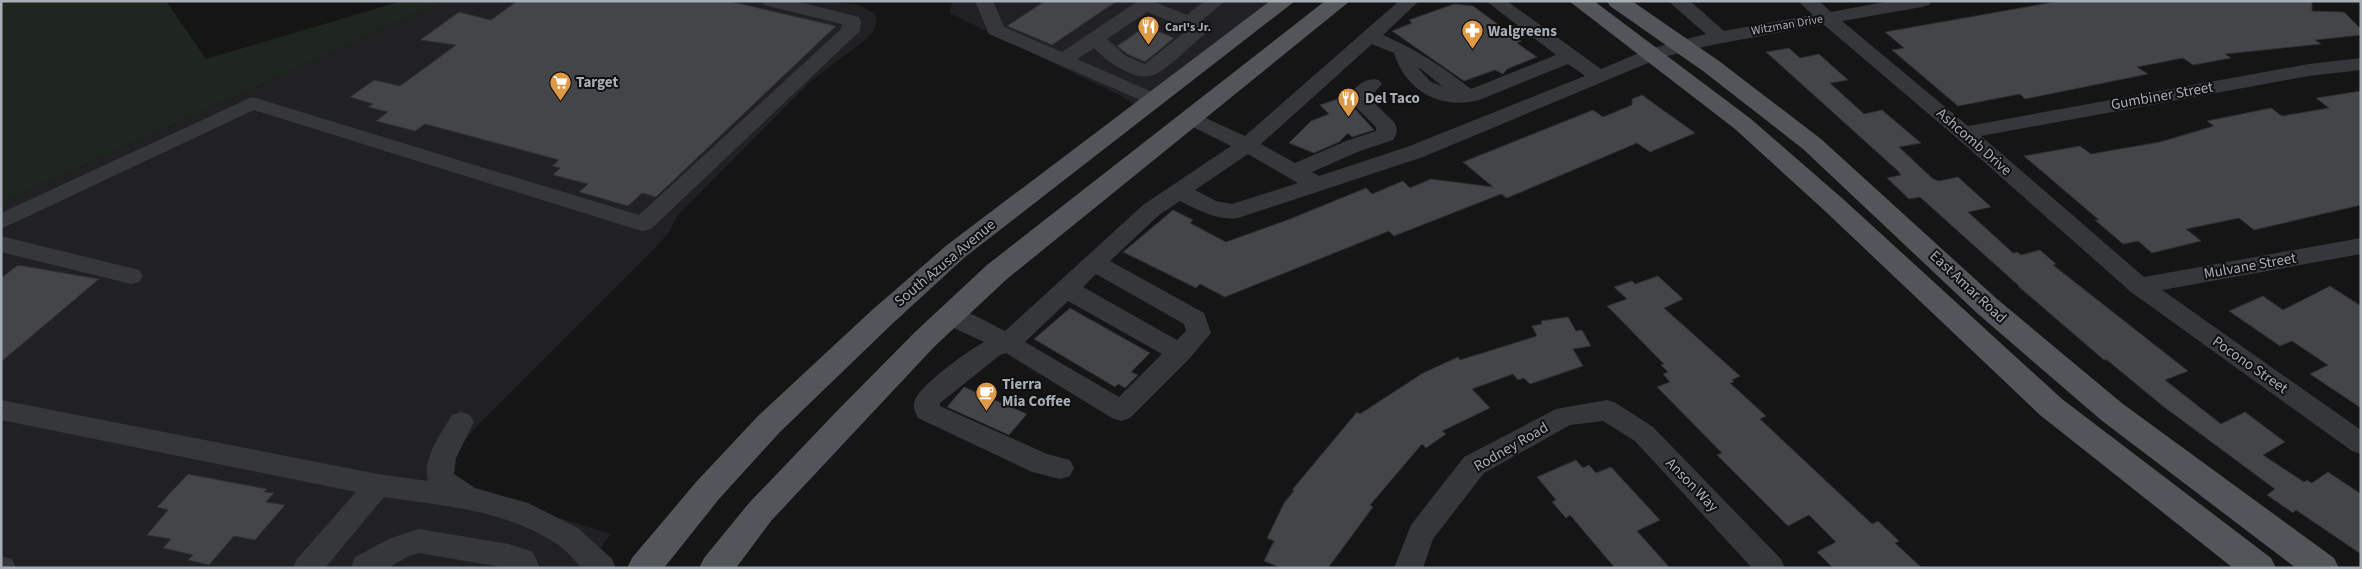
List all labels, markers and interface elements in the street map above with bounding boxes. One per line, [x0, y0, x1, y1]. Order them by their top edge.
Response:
street label: Witzman Drive [1750, 10, 1824, 40]
restaurant icon: Carl's Jr. [1137, 15, 1161, 46]
place label: Carl's Jr. [1165, 19, 1211, 36]
pharmacy icon: Walgreens [1460, 19, 1484, 50]
place label: Walgreens [1488, 21, 1557, 42]
supermarket icon: Target [548, 70, 572, 101]
place label: Target [576, 72, 618, 93]
street label: Gumbiner Street [2109, 77, 2215, 115]
restaurant icon: Del Taco [1337, 86, 1361, 117]
place label: Del Taco [1365, 88, 1420, 109]
street label: Ashcomb Drive [1932, 103, 2016, 181]
street label: South Azusa Avenue [890, 214, 1000, 312]
street label: East Amar Road [1925, 246, 2011, 328]
street label: Mulvane Street [2202, 248, 2298, 284]
street label: Pocono Street [2208, 331, 2292, 399]
place label: Tierra Mia Coffee [1002, 374, 1071, 412]
cafe icon: Tierra Mia Coffee [974, 381, 998, 412]
street label: Rodney Road [1470, 417, 1552, 477]
street label: Anson Way [1661, 453, 1723, 517]

